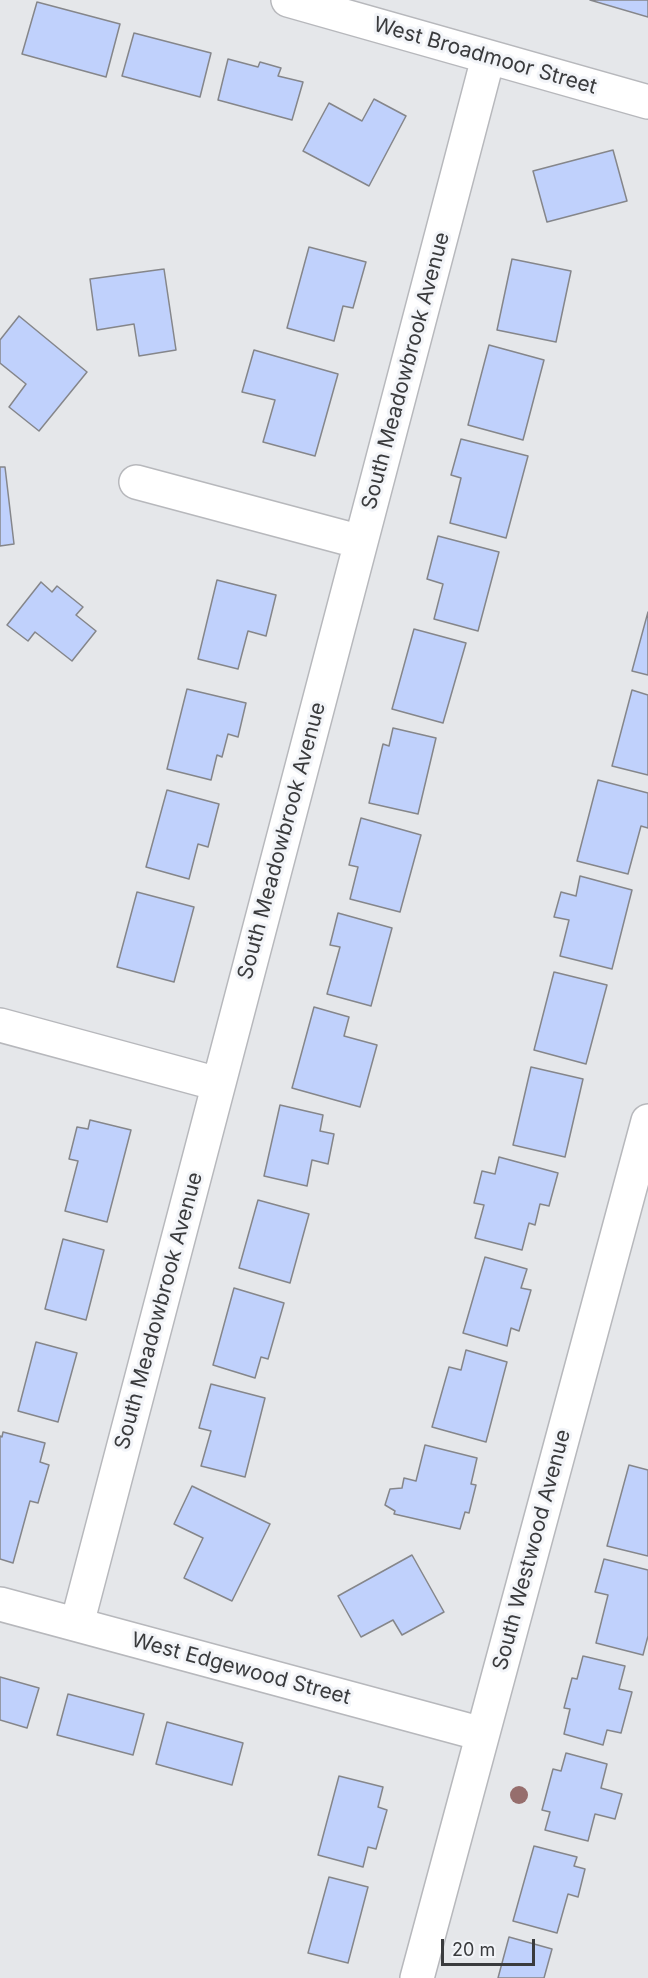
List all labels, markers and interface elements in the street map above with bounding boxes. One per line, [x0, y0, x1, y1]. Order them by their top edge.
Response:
street label: West Broadmoor Street [370, 12, 600, 100]
street label: South Meadowbrook Avenue [357, 230, 455, 512]
street label: South Meadowbrook Avenue [233, 700, 331, 982]
street label: South Meadowbrook Avenue [110, 1170, 208, 1452]
street label: South Westwood Avenue [488, 1427, 576, 1673]
street label: West Edgewood Street [129, 1628, 353, 1710]
scale bar [444, 1927, 538, 1965]
text: 20 m [452, 1939, 495, 1960]

